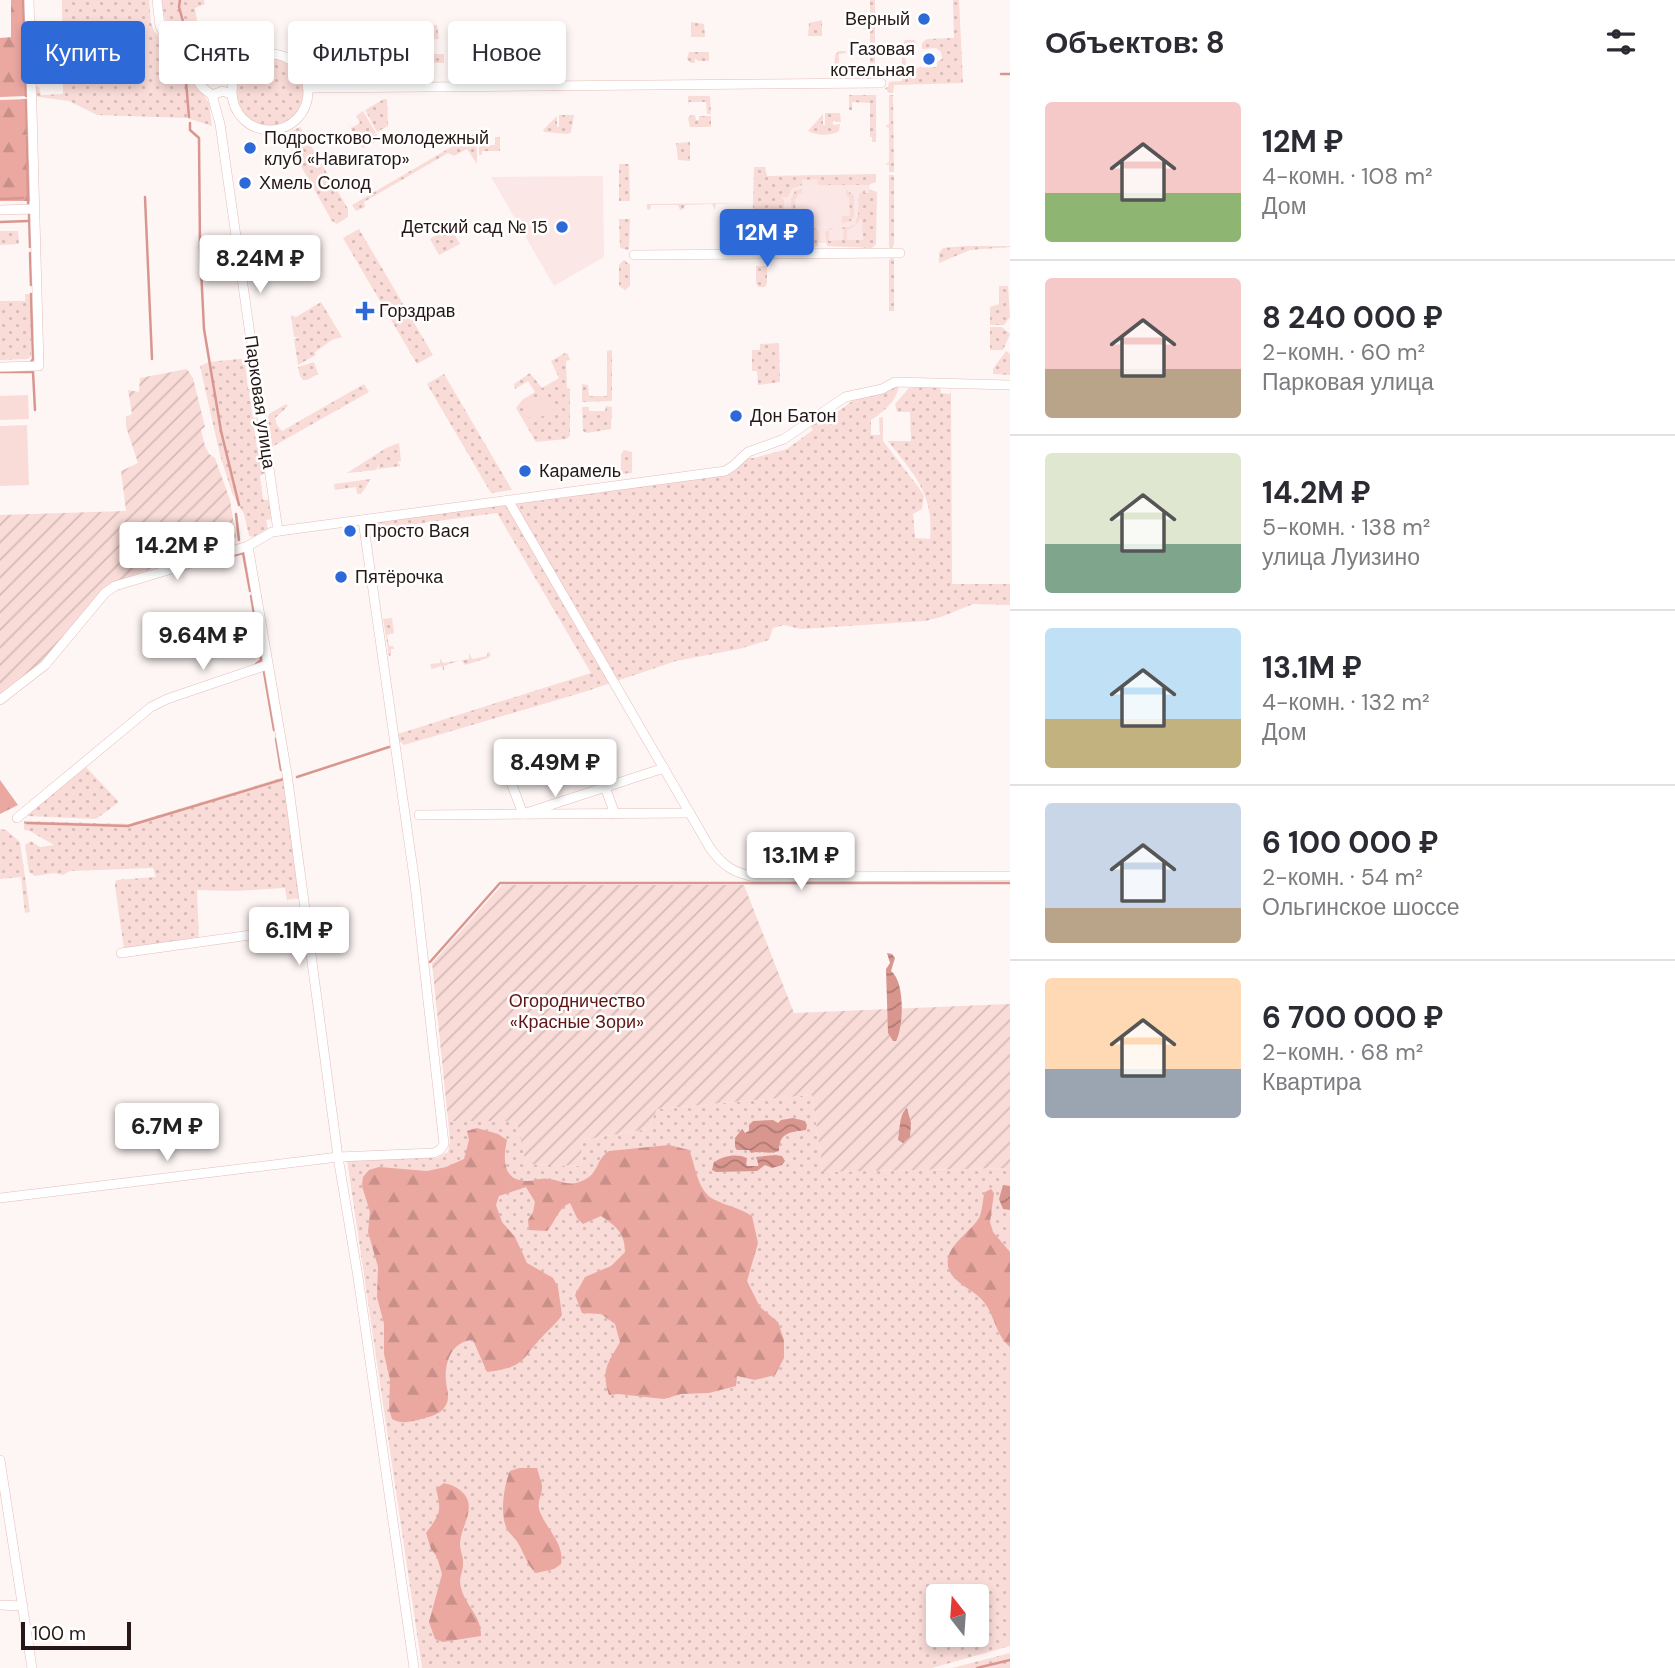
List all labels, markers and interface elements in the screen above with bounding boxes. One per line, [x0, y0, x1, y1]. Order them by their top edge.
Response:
place label: Верный [845, 7, 910, 31]
marker: Верный [916, 11, 932, 27]
chip: Купить [21, 21, 145, 84]
chip: Снять [159, 21, 274, 84]
chip: Фильтры [288, 21, 434, 84]
chip: Новое [448, 21, 566, 84]
text: Объектов: 8 [1045, 23, 1225, 62]
icon: filters [1602, 23, 1640, 61]
place label: Газовая котельная [830, 37, 915, 82]
marker: Газовая котельная [921, 51, 937, 67]
text: 12M ₽ [1262, 122, 1343, 161]
place label: Подростково-молодежный клуб «Навигатор» [264, 126, 489, 171]
icon: home [1101, 130, 1185, 214]
marker: Подростково-молодежный клуб «Навигатор» [242, 140, 258, 156]
text: 4-комн. · 108 m² [1262, 161, 1432, 191]
place label: Хмель Солод [259, 171, 371, 195]
marker: Хмель Солод [237, 175, 253, 191]
text: Дом [1262, 191, 1306, 221]
pin: 12M ₽ [718, 210, 816, 269]
place label: Детский сад № 15 [402, 215, 548, 239]
text: 12M ₽ [736, 217, 798, 247]
marker: Детский сад № 15 [554, 219, 570, 235]
pin: 8.24M ₽ [195, 236, 325, 295]
text: 8.24M ₽ [215, 243, 305, 273]
text: 8 240 000 ₽ [1262, 298, 1443, 337]
place label: Горздрав [379, 299, 455, 323]
marker: Горздрав [357, 303, 373, 319]
icon: home [1101, 306, 1185, 390]
street label: Парковая улица [239, 334, 281, 471]
text: 2-комн. · 60 m² [1262, 337, 1425, 367]
text: Парковая улица [1262, 367, 1434, 397]
place label: Дон Батон [750, 404, 837, 428]
marker: Дон Батон [728, 408, 744, 424]
place label: Карамель [539, 459, 621, 483]
marker: Карамель [517, 463, 533, 479]
text: 14.2M ₽ [1262, 473, 1371, 512]
icon: home [1101, 481, 1185, 565]
text: 5-комн. · 138 m² [1262, 512, 1430, 542]
place label: Просто Вася [364, 519, 470, 543]
pin: 14.2M ₽ [112, 522, 242, 582]
marker: Просто Вася [342, 523, 358, 539]
text: 14.2M ₽ [135, 530, 219, 560]
text: улица Луизино [1262, 542, 1420, 572]
place label: Пятёрочка [355, 565, 444, 589]
marker: Пятёрочка [333, 569, 349, 585]
pin: 9.64M ₽ [138, 612, 268, 672]
text: 9.64M ₽ [158, 620, 248, 650]
text: 13.1M ₽ [1262, 648, 1362, 687]
icon: home [1101, 656, 1185, 740]
text: 4-комн. · 132 m² [1262, 687, 1430, 717]
text: Дом [1262, 717, 1306, 747]
pin: 8.49M ₽ [490, 740, 620, 799]
text: 8.49M ₽ [510, 747, 600, 777]
text: 6 100 000 ₽ [1262, 823, 1438, 862]
icon: home [1101, 831, 1185, 915]
pin: 13.1M ₽ [736, 832, 866, 892]
text: 13.1M ₽ [763, 840, 839, 870]
text: 2-комн. · 54 m² [1262, 862, 1423, 892]
text: Ольгинское шоссе [1262, 892, 1460, 922]
pin: 6.1M ₽ [242, 908, 356, 967]
text: 6.1M ₽ [265, 915, 333, 945]
park label: Огородничество «Красные Зори» [509, 989, 645, 1034]
text: 6 700 000 ₽ [1262, 998, 1443, 1037]
icon: home [1101, 1006, 1185, 1090]
text: 2-комн. · 68 m² [1262, 1037, 1423, 1067]
text: Квартира [1262, 1067, 1361, 1097]
pin: 6.7M ₽ [110, 1104, 224, 1163]
text: 6.7M ₽ [131, 1111, 203, 1141]
north arrow [926, 1584, 989, 1647]
map controls [926, 1584, 989, 1647]
scale bar [21, 1619, 131, 1651]
text: 100 m [32, 1621, 86, 1646]

